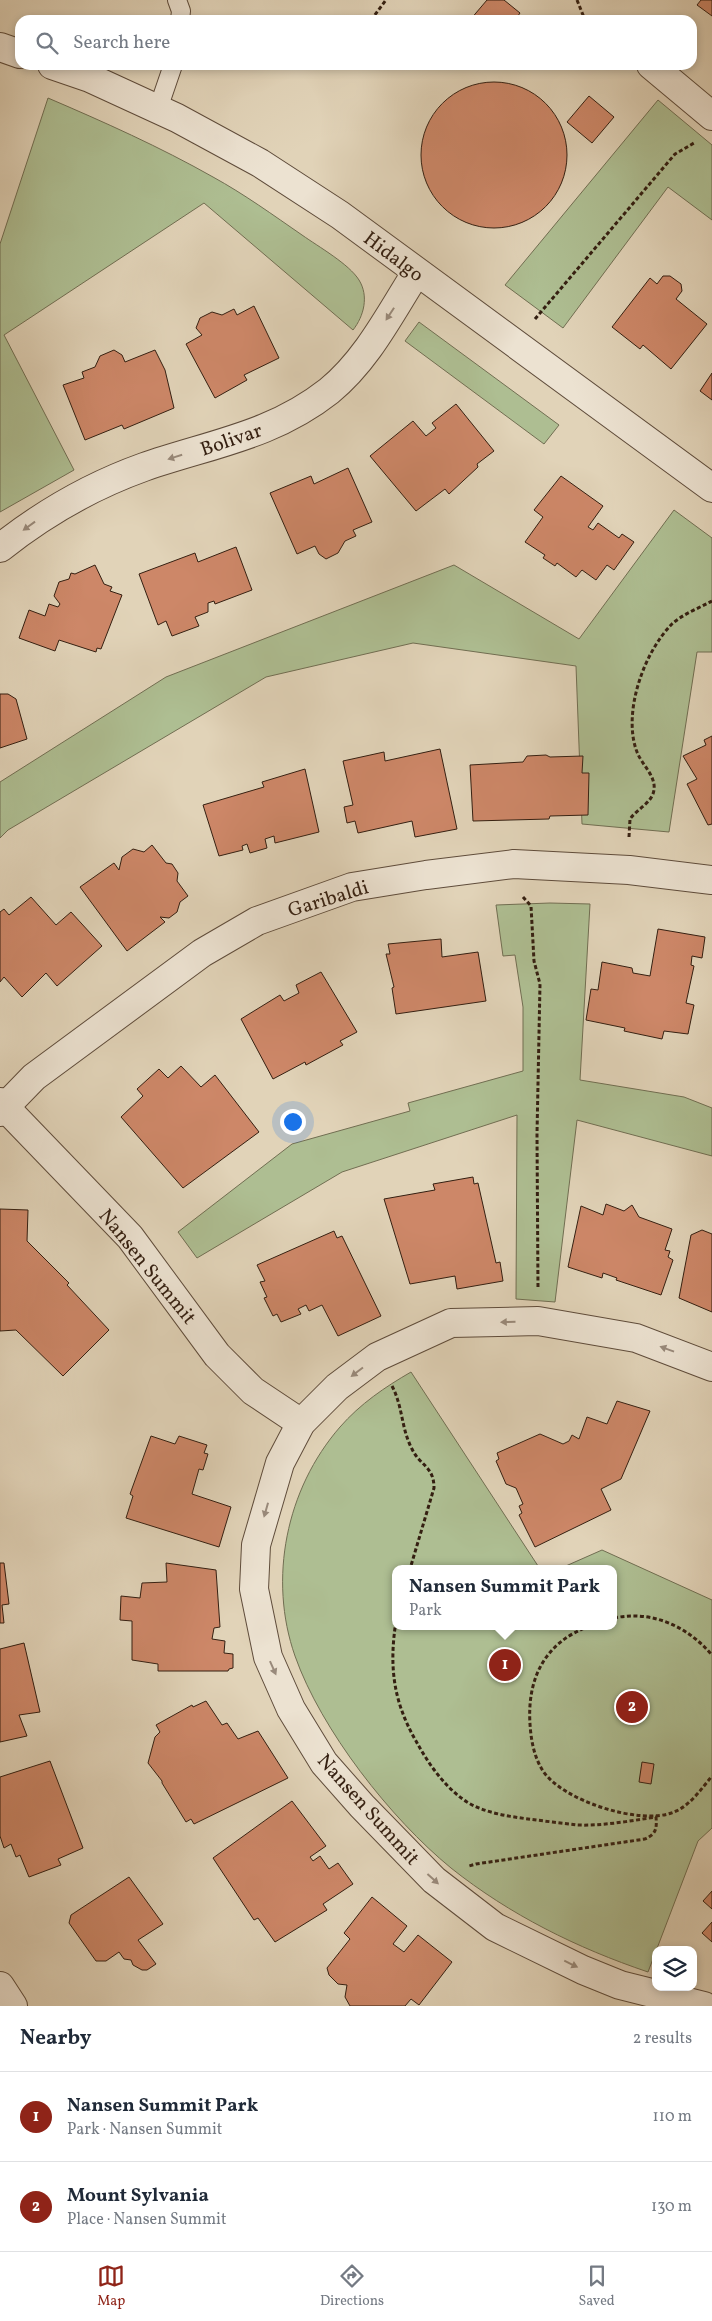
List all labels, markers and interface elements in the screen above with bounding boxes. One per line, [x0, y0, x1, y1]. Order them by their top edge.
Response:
search box [15, 15, 697, 70]
icon: search [33, 29, 61, 57]
text: Search here [73, 30, 170, 56]
street label: Hidalgo [357, 226, 429, 290]
one-way arrow [385, 307, 395, 320]
street label: Bolivar [197, 417, 266, 465]
one-way arrow [168, 454, 183, 462]
one-way arrow [22, 521, 36, 531]
street label: Garibaldi [285, 874, 372, 925]
your location [280, 1109, 306, 1135]
street label: Nansen Summit [91, 1203, 202, 1331]
one-way arrow [499, 1318, 515, 1326]
one-way arrow [659, 1345, 674, 1352]
one-way arrow [351, 1366, 364, 1377]
one-way arrow [262, 1502, 270, 1517]
popup [392, 1565, 617, 1630]
text: Nansen Summit Park [409, 1574, 600, 1600]
text: Park [409, 1600, 442, 1622]
pin: 1 [489, 1646, 521, 1684]
one-way arrow [269, 1661, 277, 1675]
pin: 2 [616, 1688, 648, 1726]
street label: Nansen Summit [310, 1748, 425, 1872]
one-way arrow [427, 1873, 439, 1885]
map controls [652, 1946, 697, 1991]
button: layers [652, 1946, 697, 1991]
one-way arrow [564, 1960, 578, 1968]
text: Nearby [20, 2024, 91, 2053]
text: 2 results [633, 2028, 692, 2050]
text: Nansen Summit Park [67, 2093, 258, 2119]
text: 1 [33, 2106, 39, 2128]
text: 110 m [653, 2106, 692, 2128]
text: Park · Nansen Summit [67, 2119, 222, 2141]
text: Mount Sylvania [67, 2183, 209, 2209]
text: 2 [32, 2196, 40, 2218]
text: 130 m [651, 2196, 692, 2218]
text: Place · Nansen Summit [67, 2209, 227, 2231]
tab: Map [97, 2262, 125, 2311]
tab: Directions [320, 2262, 384, 2311]
tab: Saved [579, 2262, 615, 2311]

